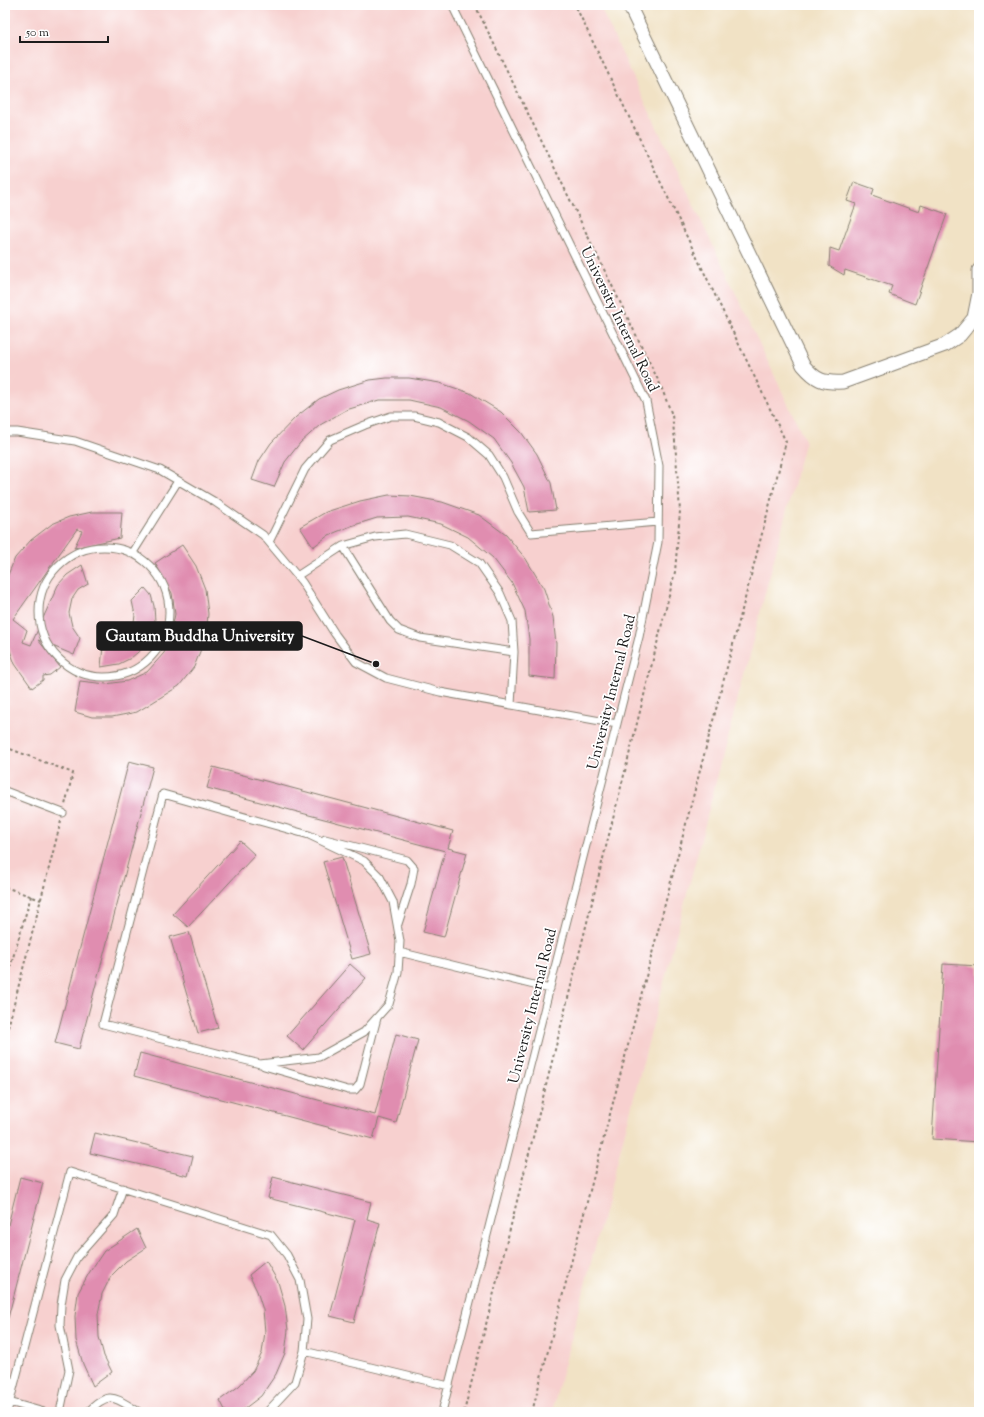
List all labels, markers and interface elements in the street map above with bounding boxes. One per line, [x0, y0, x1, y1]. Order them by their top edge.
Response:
scale bar [20, 18, 108, 44]
text: 50 m [25, 24, 49, 42]
street label: University Internal Road [574, 243, 663, 396]
street label: University Internal Road [583, 612, 642, 772]
callout: Gautam Buddha University [97, 622, 302, 650]
text: Gautam Buddha University [106, 626, 294, 649]
street label: University Internal Road [504, 926, 563, 1086]

